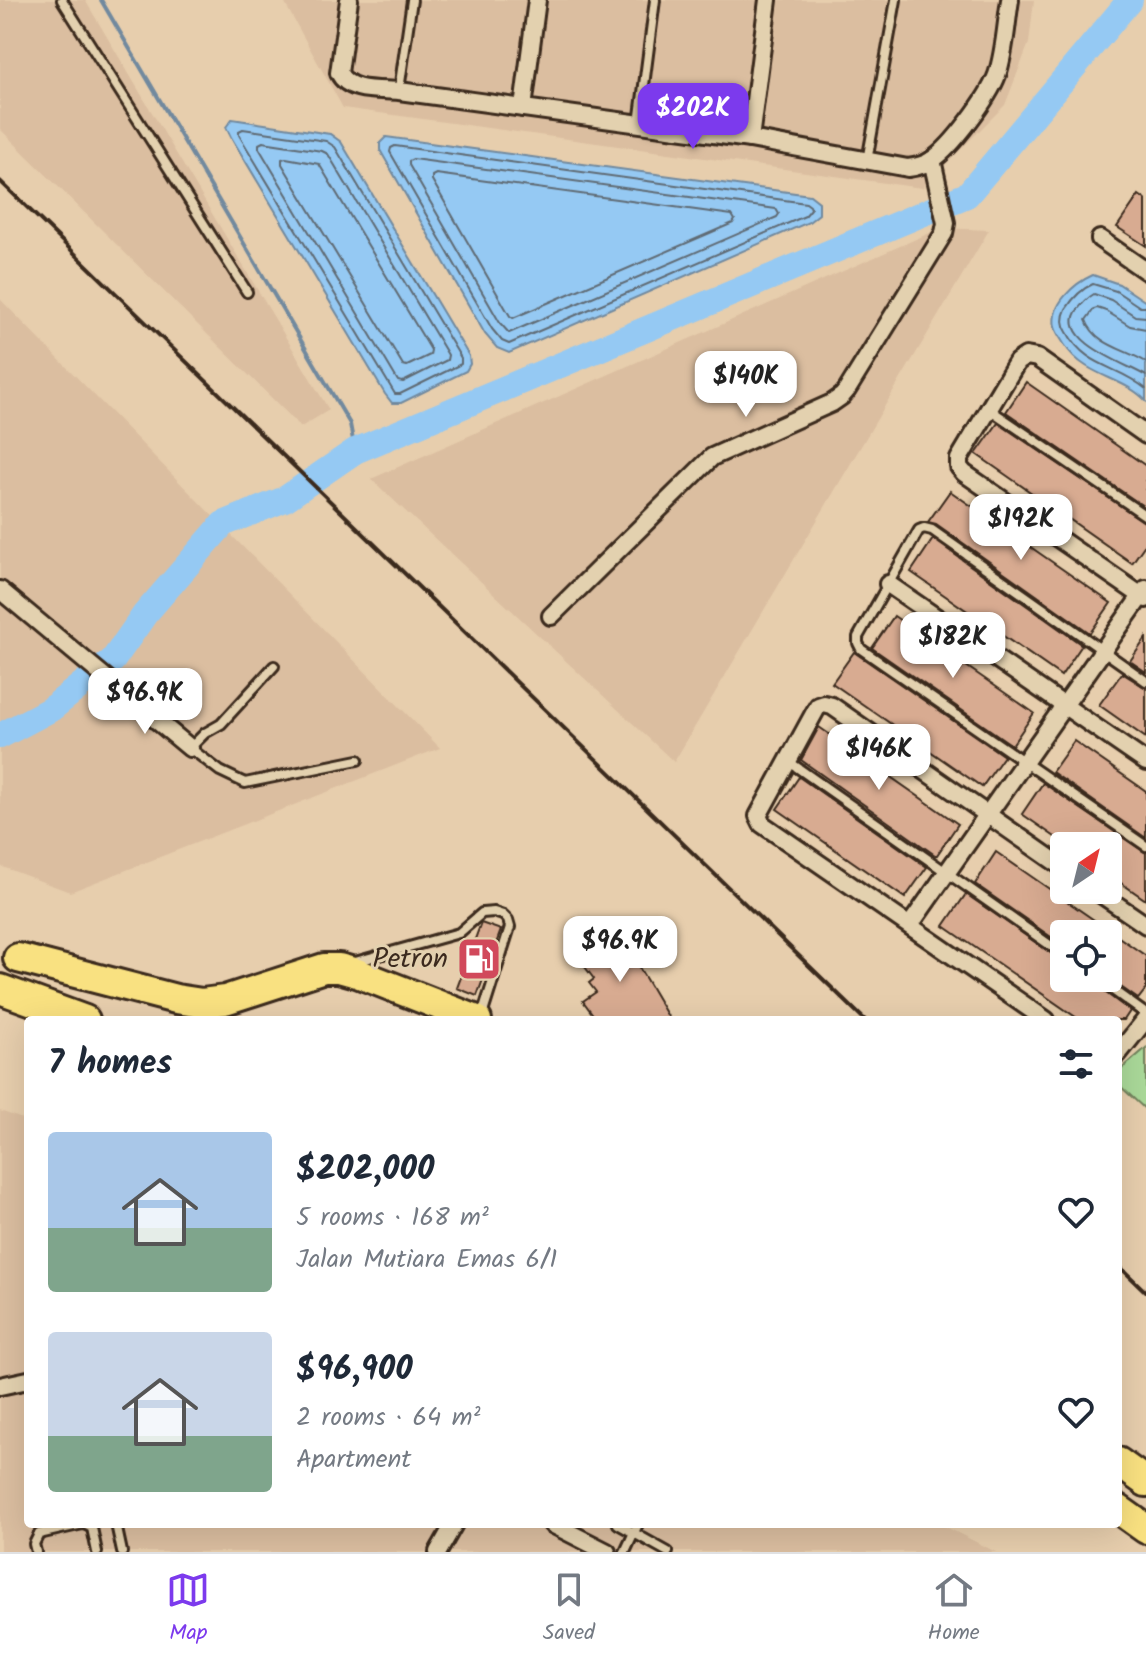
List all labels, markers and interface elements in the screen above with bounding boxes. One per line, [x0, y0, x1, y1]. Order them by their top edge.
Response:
pin: $202K [637, 83, 749, 151]
text: $202K [656, 88, 730, 130]
pin: $140K [690, 351, 802, 419]
text: $140K [713, 356, 779, 398]
pin: $192K [965, 494, 1077, 562]
text: $192K [987, 499, 1055, 541]
pin: $182K [897, 612, 1009, 680]
text: $182K [918, 617, 988, 659]
pin: $96.9K [80, 668, 210, 736]
text: $96.9K [106, 673, 184, 715]
pin: $146K [823, 724, 935, 792]
text: $146K [845, 729, 913, 771]
north arrow [1050, 832, 1122, 904]
map controls [1050, 832, 1122, 992]
pin: $96.9K [555, 916, 685, 984]
button: locate [1050, 920, 1122, 992]
text: $96.9K [581, 921, 659, 963]
fuel station icon: Petron [455, 935, 503, 983]
place label: Petron [372, 937, 448, 982]
text: 7 homes [48, 1037, 172, 1091]
icon: filters [1054, 1042, 1098, 1086]
text: $202,000 [296, 1143, 434, 1197]
icon: home [112, 1164, 208, 1260]
icon: heart [1054, 1190, 1098, 1234]
text: 5 rooms · 168 m² [296, 1197, 489, 1239]
text: Jalan Mutiara Emas 6/1 [296, 1239, 557, 1281]
text: $96,900 [296, 1343, 413, 1397]
icon: home [112, 1364, 208, 1460]
icon: heart [1054, 1390, 1098, 1434]
text: 2 rooms · 64 m² [296, 1397, 480, 1439]
text: Apartment [296, 1439, 411, 1481]
tab: Map [166, 1568, 210, 1651]
tab: Saved [543, 1568, 595, 1651]
tab: Home [928, 1568, 980, 1651]

